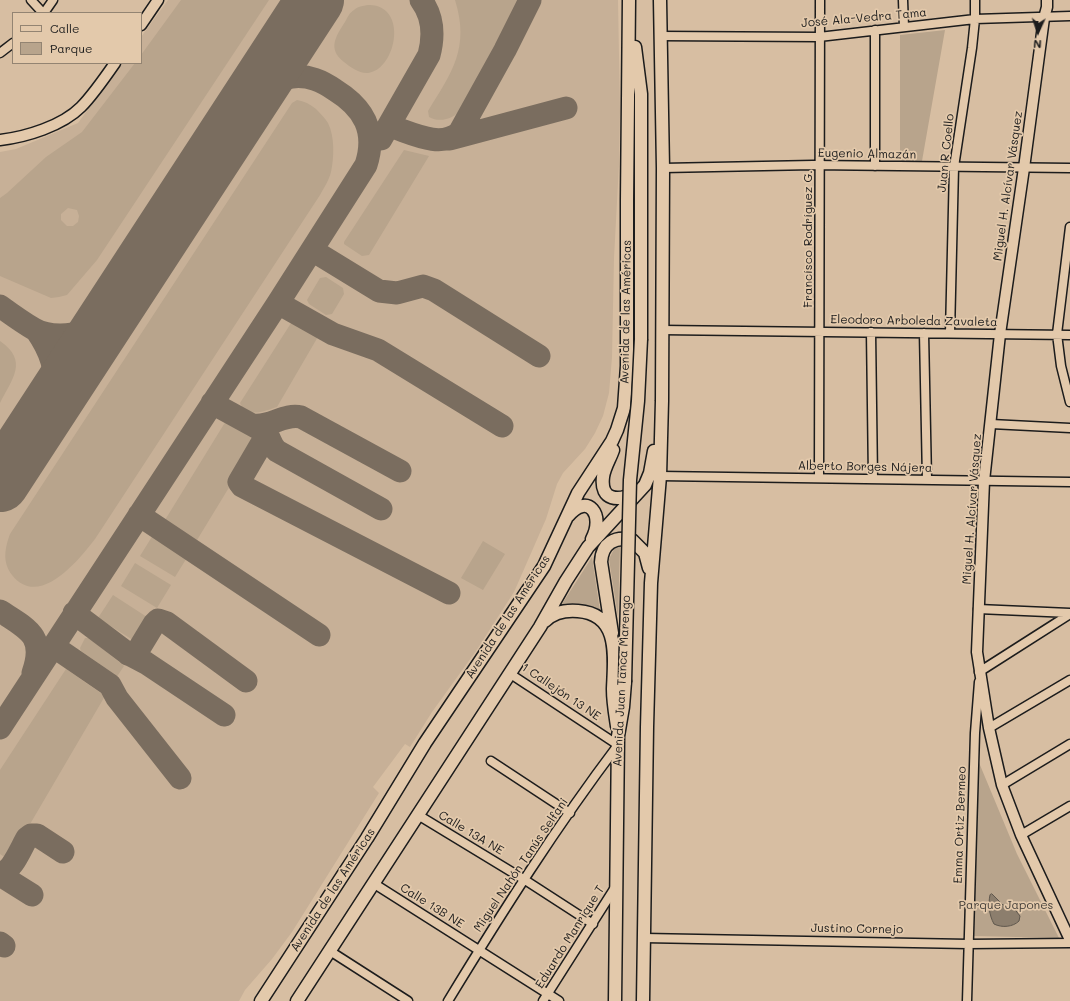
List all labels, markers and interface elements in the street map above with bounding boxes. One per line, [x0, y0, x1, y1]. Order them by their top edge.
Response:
street label: José Ala-Vedra Tama [801, 5, 927, 31]
legend [12, 12, 142, 64]
north arrow [1018, 12, 1058, 52]
text: Calle [50, 20, 80, 36]
text: N [1033, 37, 1042, 52]
text: Parque [50, 40, 93, 56]
street label: Miguel H. Alcívar Vásquez [990, 110, 1026, 262]
street label: Juan R Coello [935, 113, 957, 193]
street label: Eugenio Almazán [818, 146, 916, 162]
street label: Francísco Rodríguez G. [801, 170, 815, 308]
street label: Avenida de las Américas [618, 240, 634, 384]
street label: Eleodoro Arboleda Zavaleta [830, 312, 998, 330]
street label: Miguel H. Alcívar Vásquez [960, 433, 984, 585]
street label: Alberto Borges Nájera [798, 459, 932, 475]
street label: Avenida de las Américas [463, 552, 553, 682]
street label: Avenida Juan Tanca Marengo [610, 595, 634, 767]
street label: 1 Callejón 13 NE [519, 660, 603, 724]
street label: Emma Ortiz Bermeo [951, 766, 969, 884]
street label: Miguel Nahón Tanús Selfani [471, 795, 571, 935]
street label: Calle 13A NE [436, 808, 506, 858]
street label: Avenida de las Américas [288, 825, 378, 955]
street label: Calle 13B NE [397, 881, 467, 931]
street label: Eduardo Manrique T [532, 883, 608, 991]
park label: Parque Japones [959, 898, 1053, 912]
street label: Justino Cornejo [811, 921, 903, 937]

